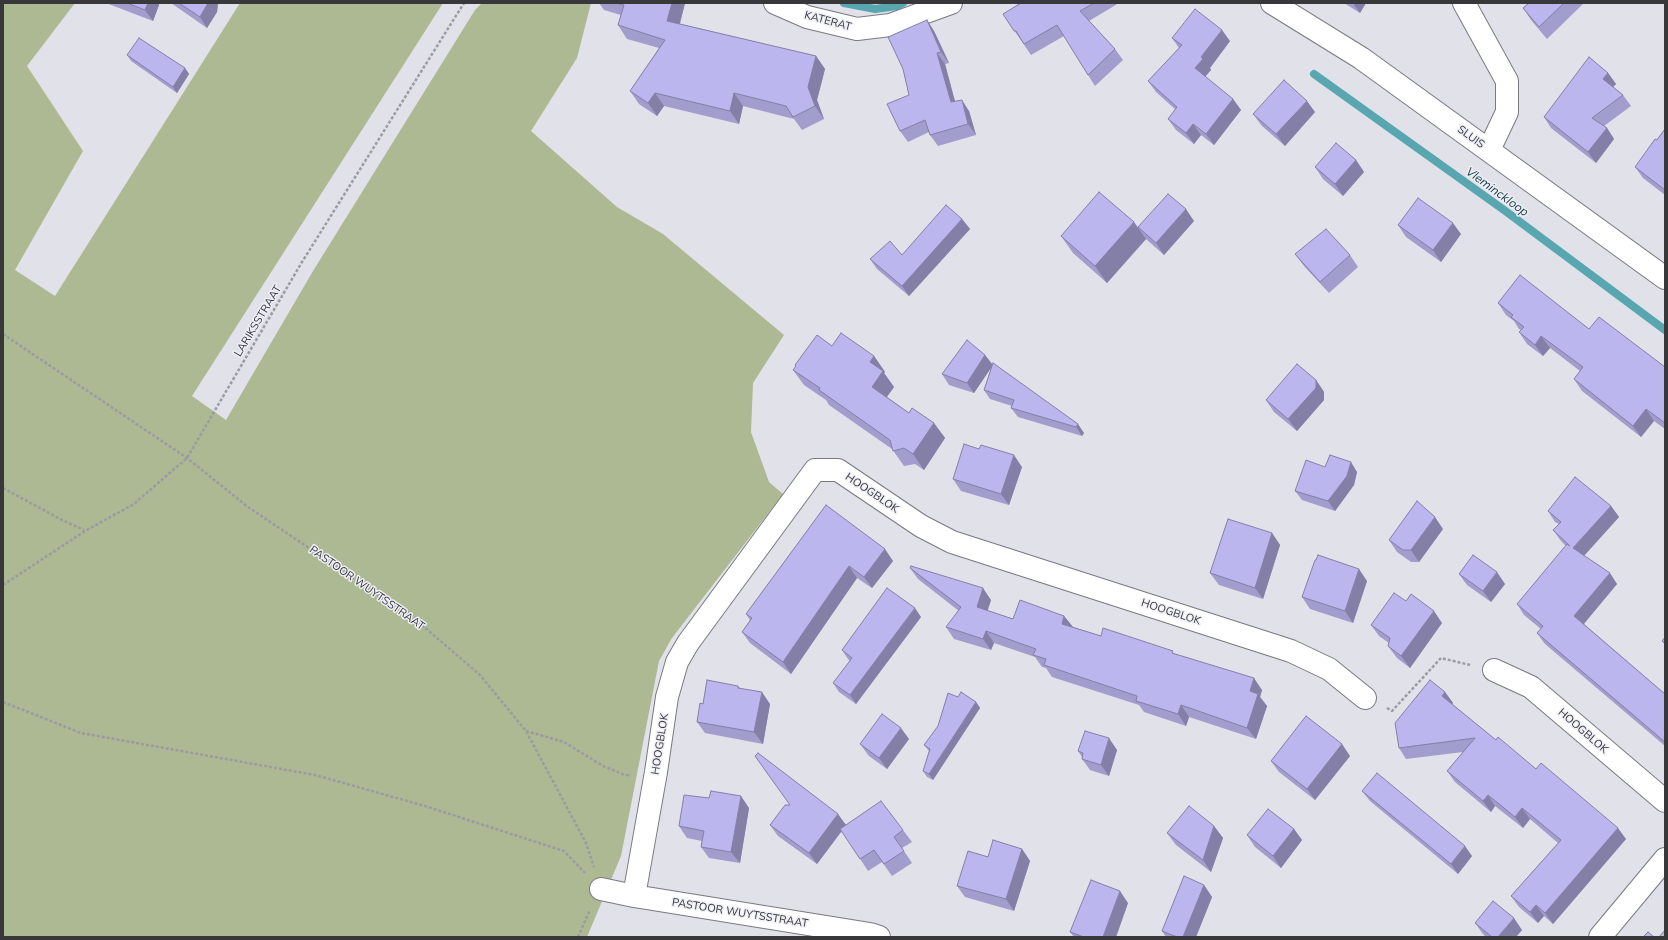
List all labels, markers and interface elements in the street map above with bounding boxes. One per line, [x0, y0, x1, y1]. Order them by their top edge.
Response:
street label: KATERAT [803, 8, 853, 34]
street label: SLUIS [1455, 123, 1487, 151]
water label: Vleminckloop [1463, 164, 1531, 220]
street label: LARIKSSTRAAT [232, 283, 284, 359]
street label: HOOGBLOK [843, 470, 901, 516]
street label: PASTOOR WUYTSSTRAAT [307, 543, 427, 633]
street label: HOOGBLOK [1139, 596, 1203, 628]
street label: HOOGBLOK [1555, 706, 1611, 756]
street label: HOOGBLOK [649, 712, 671, 776]
street label: PASTOOR WUYTSSTRAAT [671, 896, 809, 930]

